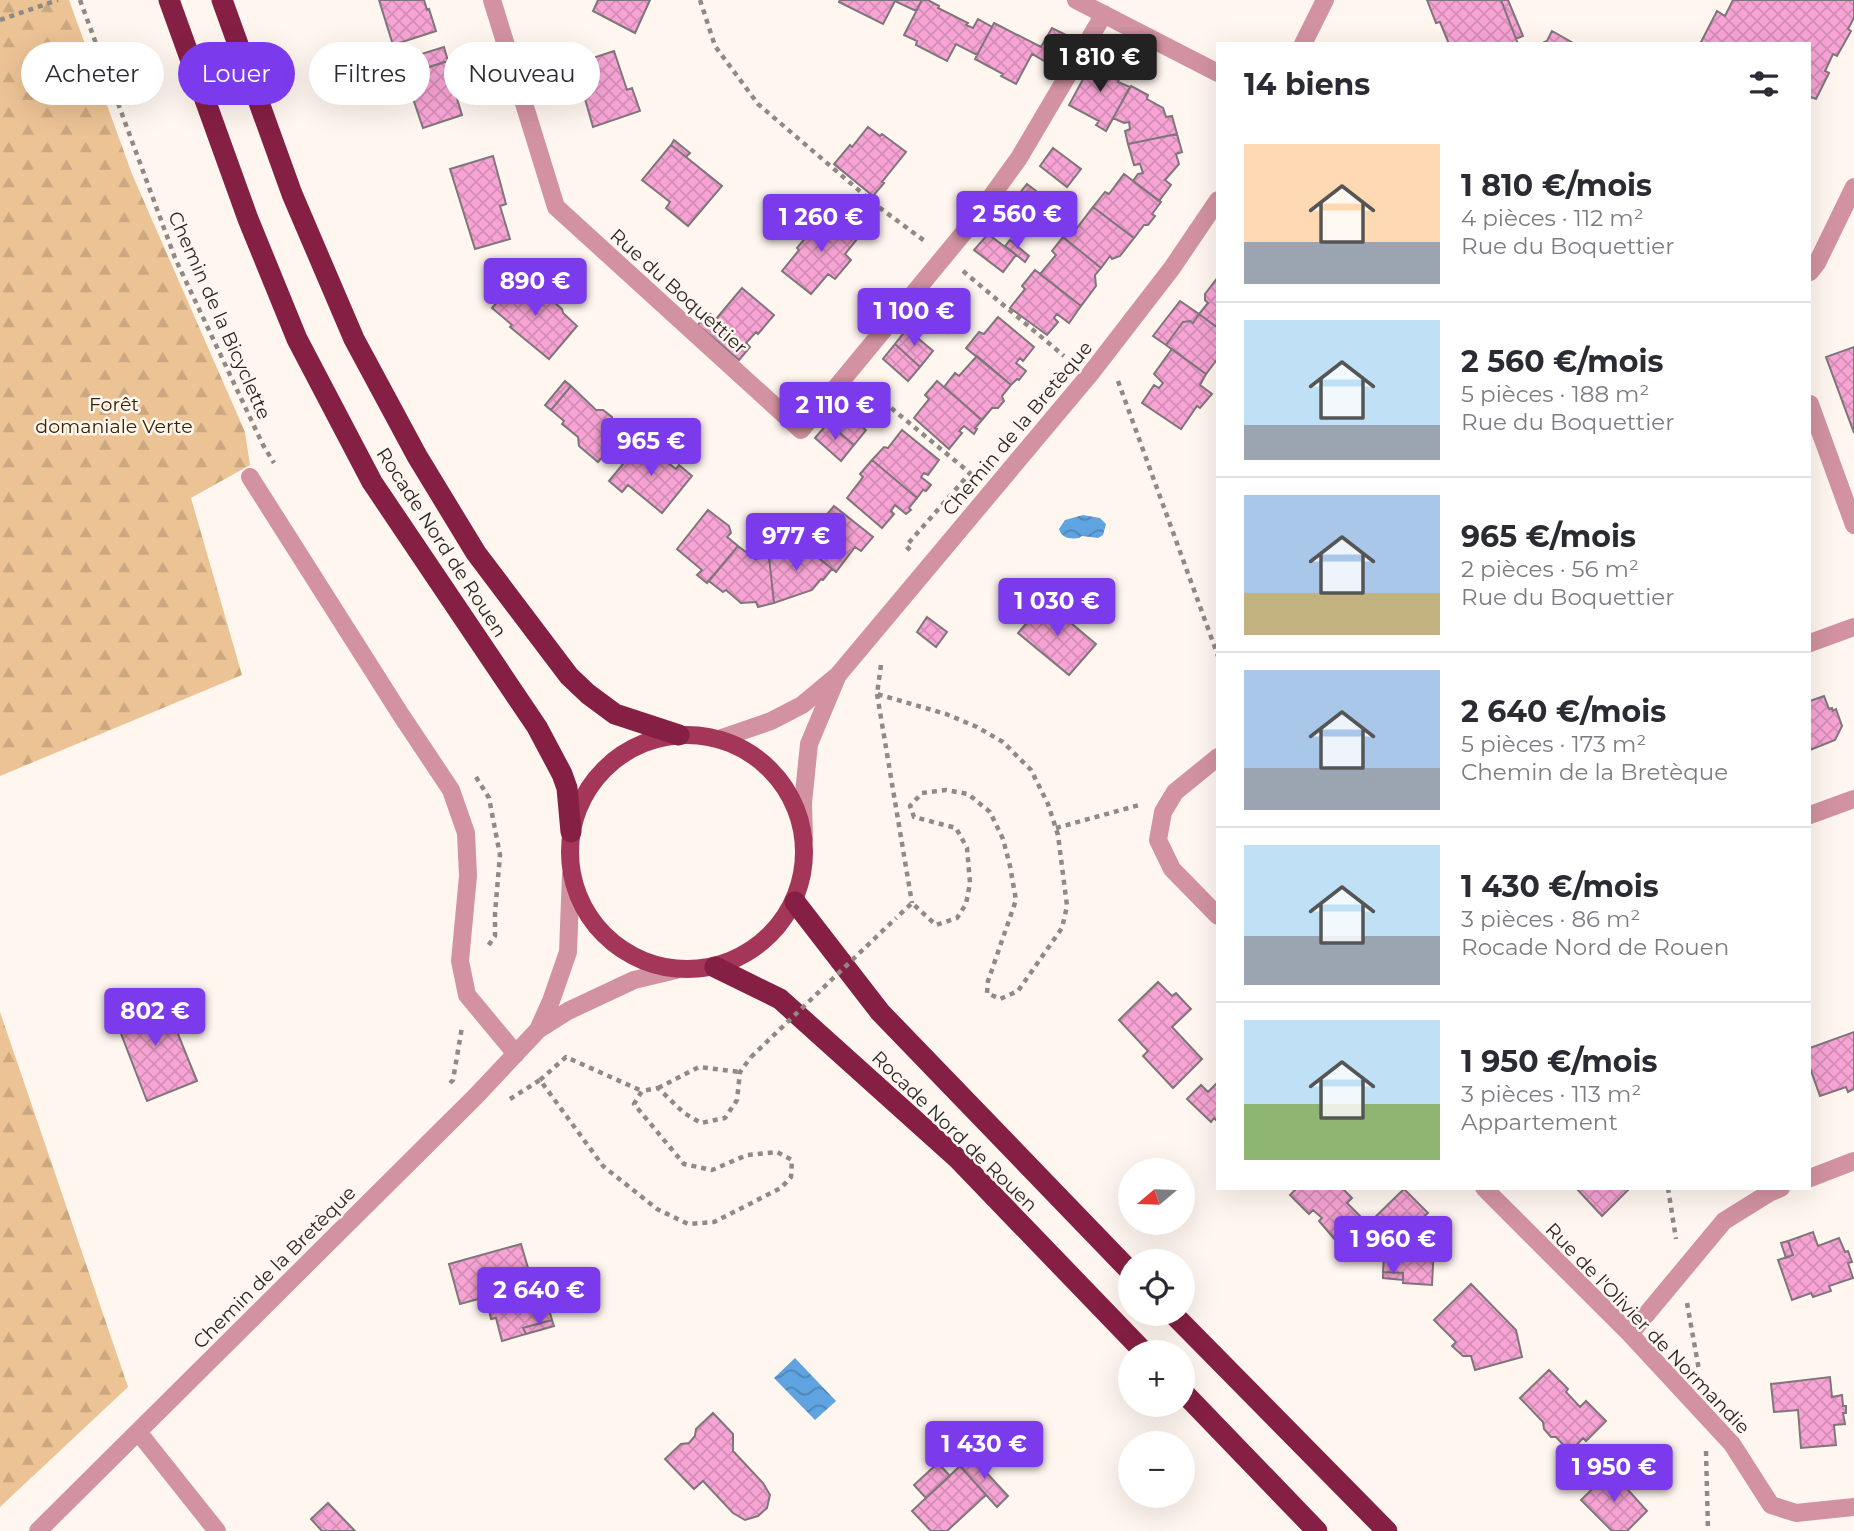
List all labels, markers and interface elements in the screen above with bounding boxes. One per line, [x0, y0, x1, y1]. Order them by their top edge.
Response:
pin: 1 810 € [1035, 34, 1165, 94]
chip: Acheter [21, 42, 164, 105]
chip: Louer [178, 42, 295, 105]
chip: Filtres [309, 42, 430, 105]
chip: Nouveau [444, 42, 600, 105]
text: 1 810 € [1060, 43, 1140, 71]
icon: filters [1745, 65, 1783, 103]
text: 14 biens [1244, 66, 1370, 103]
text: 1 810 €/mois [1461, 167, 1652, 204]
icon: home [1300, 172, 1384, 256]
pin: 2 560 € [952, 191, 1082, 251]
pin: 1 260 € [756, 194, 886, 254]
text: 2 560 € [972, 200, 1062, 228]
text: 1 260 € [779, 203, 863, 231]
text: 4 pièces · 112 m² [1461, 204, 1644, 232]
street label: Chemin de la Bicyclette [163, 208, 276, 423]
street label: Rue du Boquettier [605, 224, 752, 359]
text: Rue du Boquettier [1461, 232, 1674, 260]
pin: 890 € [486, 258, 584, 318]
text: 890 € [500, 267, 570, 295]
pin: 1 100 € [849, 288, 979, 348]
text: 1 100 € [874, 297, 954, 325]
street label: Chemin de la Bretèque [938, 336, 1097, 520]
text: 2 560 €/mois [1461, 343, 1663, 380]
icon: home [1300, 348, 1384, 432]
text: 5 pièces · 188 m² [1461, 380, 1649, 408]
pin: 2 110 € [770, 382, 900, 442]
text: 2 110 € [796, 391, 874, 419]
park label: Forêt domaniale Verte [35, 393, 193, 438]
text: Rue du Boquettier [1461, 408, 1674, 436]
pin: 965 € [602, 419, 700, 478]
text: 965 € [617, 427, 685, 455]
street label: Rocade Nord de Rouen [372, 443, 512, 641]
pin: 977 € [747, 514, 845, 573]
text: 965 €/mois [1461, 518, 1636, 555]
text: 977 € [762, 522, 830, 550]
icon: home [1300, 523, 1384, 607]
text: 2 pièces · 56 m² [1461, 555, 1639, 583]
pin: 1 030 € [992, 578, 1122, 638]
text: Rue du Boquettier [1461, 583, 1674, 611]
text: 1 030 € [1014, 587, 1100, 615]
text: 2 640 €/mois [1461, 693, 1666, 730]
icon: home [1300, 698, 1384, 782]
text: 5 pièces · 173 m² [1461, 730, 1646, 758]
text: Chemin de la Bretèque [1461, 758, 1728, 786]
text: 1 430 €/mois [1461, 868, 1659, 905]
icon: home [1300, 873, 1384, 957]
text: 3 pièces · 86 m² [1461, 905, 1640, 933]
text: Rocade Nord de Rouen [1461, 933, 1729, 961]
pin: 802 € [106, 988, 204, 1048]
text: 802 € [120, 997, 190, 1025]
text: 1 950 €/mois [1461, 1043, 1657, 1080]
street label: Rocade Nord de Rouen [867, 1046, 1042, 1217]
icon: home [1300, 1048, 1384, 1132]
text: 3 pièces · 113 m² [1461, 1080, 1641, 1108]
text: Appartement [1461, 1108, 1618, 1136]
north arrow [1118, 1158, 1195, 1236]
map controls [1118, 1158, 1195, 1508]
street label: Chemin de la Bretèque [188, 1181, 360, 1353]
pin: 1 960 € [1328, 1216, 1458, 1276]
street label: Rue de l'Olivier de Normandie [1541, 1218, 1755, 1439]
text: 1 960 € [1350, 1225, 1436, 1253]
button: locate [1118, 1249, 1195, 1326]
pin: 2 640 € [474, 1268, 604, 1327]
text: 2 640 € [493, 1276, 585, 1304]
button: + [1118, 1340, 1195, 1417]
pin: 1 430 € [919, 1422, 1049, 1481]
text: 1 430 € [941, 1430, 1027, 1458]
button: − [1118, 1431, 1195, 1508]
pin: 1 950 € [1549, 1444, 1679, 1504]
text: 1 950 € [1572, 1453, 1656, 1481]

